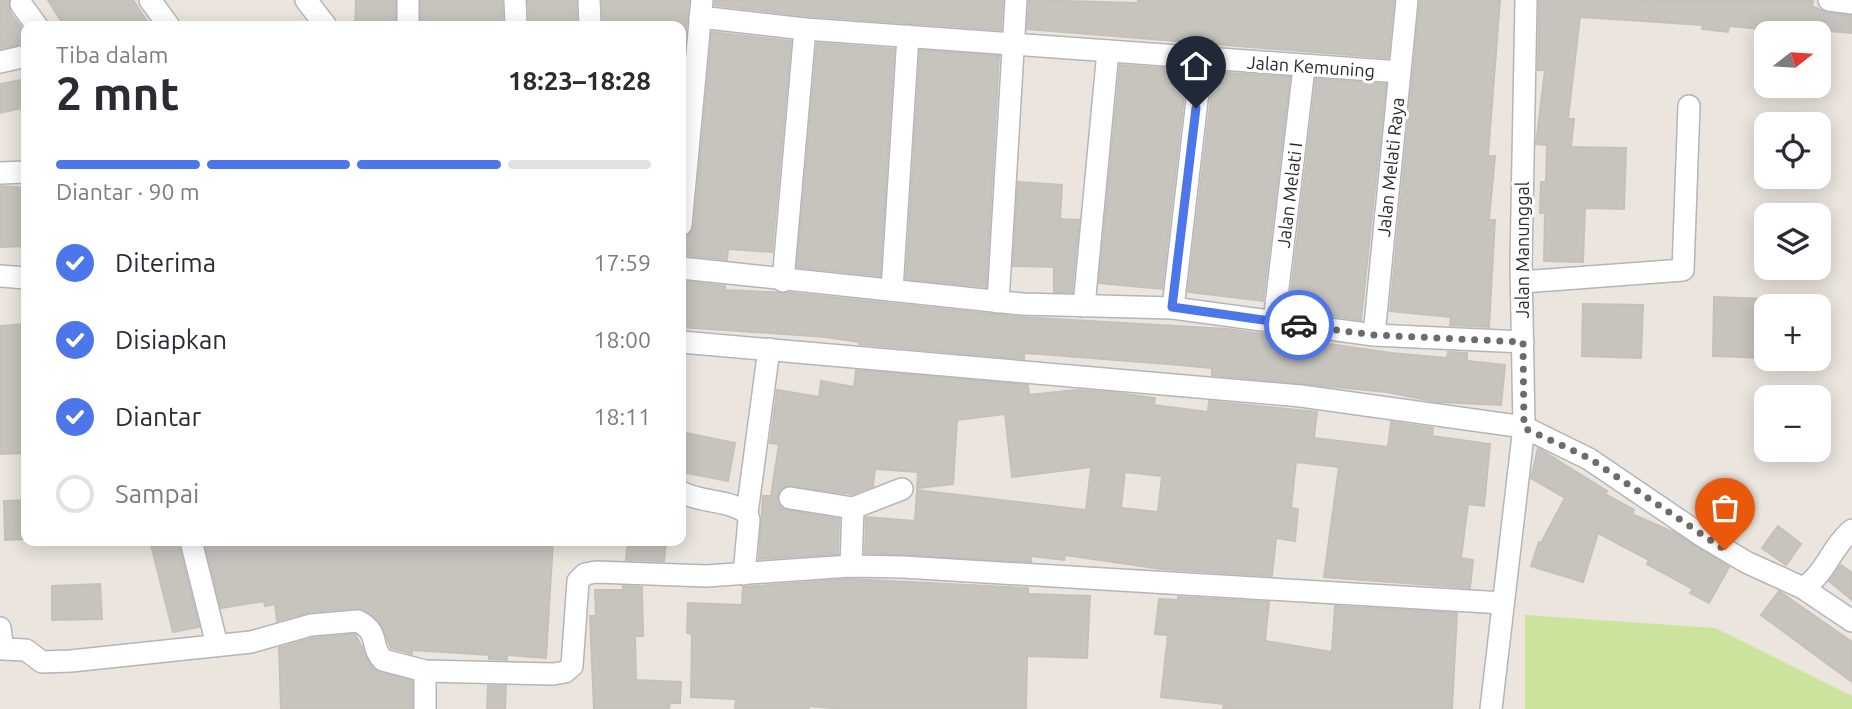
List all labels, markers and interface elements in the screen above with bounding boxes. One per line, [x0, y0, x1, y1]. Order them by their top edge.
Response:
north arrow [1754, 21, 1830, 98]
map controls [1754, 21, 1831, 462]
pin [1166, 36, 1226, 108]
text: Tiba dalam [56, 42, 168, 67]
icon: home [1177, 47, 1215, 85]
street label: Jalan Kemuning [1246, 52, 1376, 80]
text: 18:23–18:28 [508, 66, 651, 95]
text: 2 mnt [56, 67, 179, 119]
street label: Jalan Melati Raya [1373, 96, 1407, 238]
button: locate [1754, 112, 1831, 189]
street label: Jalan Melati I [1273, 141, 1305, 249]
text: Diantar · 90 m [56, 179, 200, 204]
street label: Jalan Manunggal [1512, 181, 1532, 318]
button: layers [1754, 203, 1831, 280]
icon: check [56, 244, 94, 282]
text: Diterima [115, 248, 216, 277]
text: 17:59 [593, 250, 651, 275]
courier [1264, 290, 1334, 360]
button: + [1754, 294, 1831, 371]
icon: car [1280, 306, 1318, 344]
icon: check [56, 321, 94, 359]
text: Disiapkan [115, 325, 227, 354]
text: 18:00 [593, 327, 651, 352]
button: − [1754, 385, 1831, 462]
icon: check [56, 398, 94, 436]
text: Diantar [115, 402, 201, 431]
text: 18:11 [593, 404, 651, 429]
pin [1695, 478, 1755, 550]
text: Sampai [115, 479, 199, 508]
icon: bag [1706, 489, 1744, 527]

